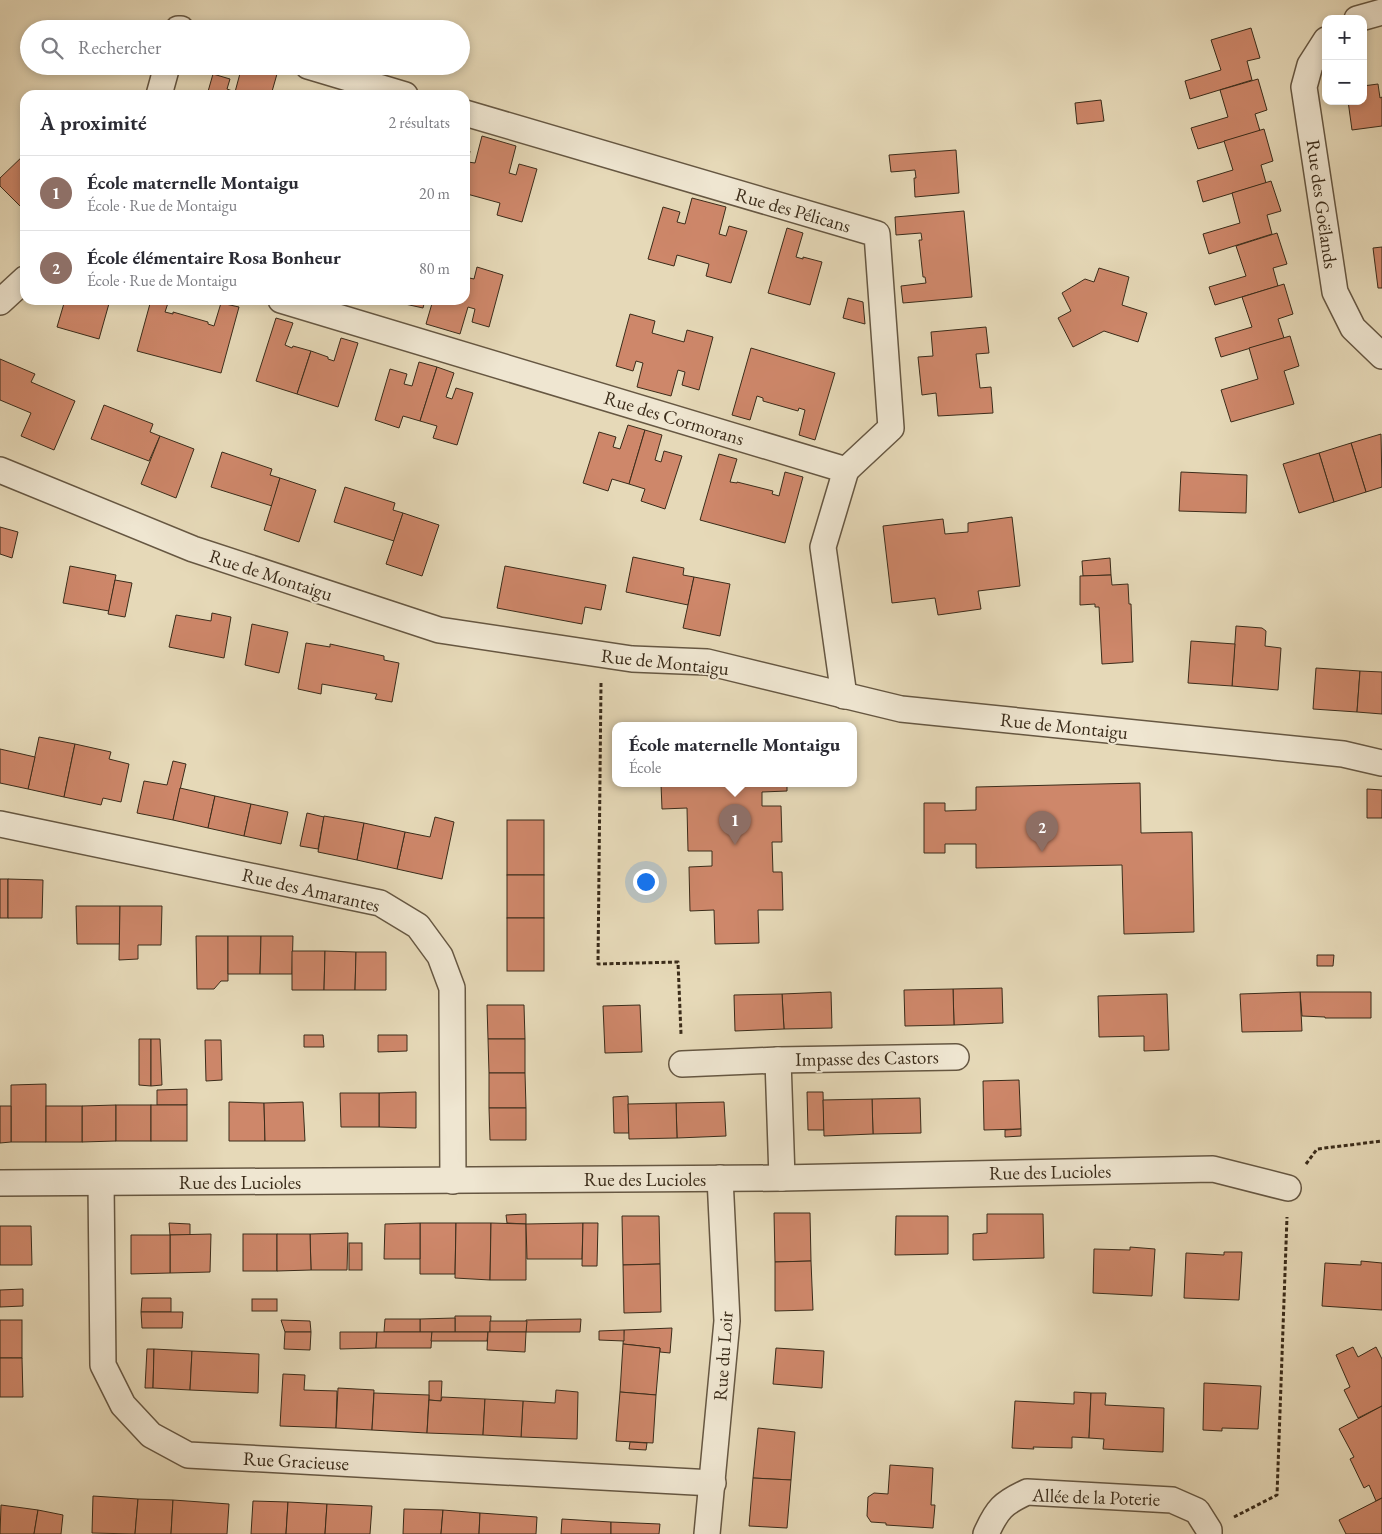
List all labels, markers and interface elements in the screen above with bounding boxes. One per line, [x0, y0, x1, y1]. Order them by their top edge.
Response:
map controls [1322, 15, 1367, 105]
button: + [1322, 15, 1367, 60]
search box [20, 20, 470, 75]
icon: search [38, 34, 66, 62]
text: Rechercher [78, 35, 161, 60]
button: − [1322, 60, 1367, 105]
text: À proximité [40, 109, 147, 136]
text: 2 résultats [388, 112, 450, 133]
street label: Rue des Goëlands [1301, 138, 1343, 270]
text: École maternelle Montaigu [87, 170, 299, 195]
street label: Rue des Pélicans [732, 182, 854, 238]
text: 1 [52, 183, 60, 204]
text: 20 m [419, 183, 450, 204]
text: École · Rue de Montaigu [87, 195, 237, 216]
text: École élémentaire Rosa Bonheur [87, 245, 341, 270]
text: 2 [52, 258, 60, 279]
text: 80 m [419, 258, 450, 279]
text: École · Rue de Montaigu [87, 270, 237, 291]
street label: Rue des Cormorans [601, 385, 747, 451]
street label: Rue de Montaigu [206, 543, 336, 607]
street label: Rue de Montaigu [600, 643, 730, 681]
street label: Rue de Montaigu [999, 707, 1129, 745]
popup [612, 722, 857, 787]
text: École maternelle Montaigu [629, 732, 840, 757]
text: École [629, 757, 661, 778]
pin: 1 [719, 804, 751, 845]
pin: 2 [1026, 811, 1058, 852]
street label: Rue des Amarantes [240, 862, 382, 918]
your location [633, 869, 659, 895]
street label: Impasse des Castors [795, 1044, 939, 1072]
street label: Rue des Lucioles [989, 1158, 1111, 1186]
street label: Rue des Lucioles [584, 1167, 706, 1192]
street label: Rue des Lucioles [179, 1170, 301, 1195]
street label: Rue du Loir [707, 1310, 739, 1402]
street label: Rue Gracieuse [242, 1446, 350, 1476]
street label: Allée de la Poterie [1031, 1482, 1160, 1512]

